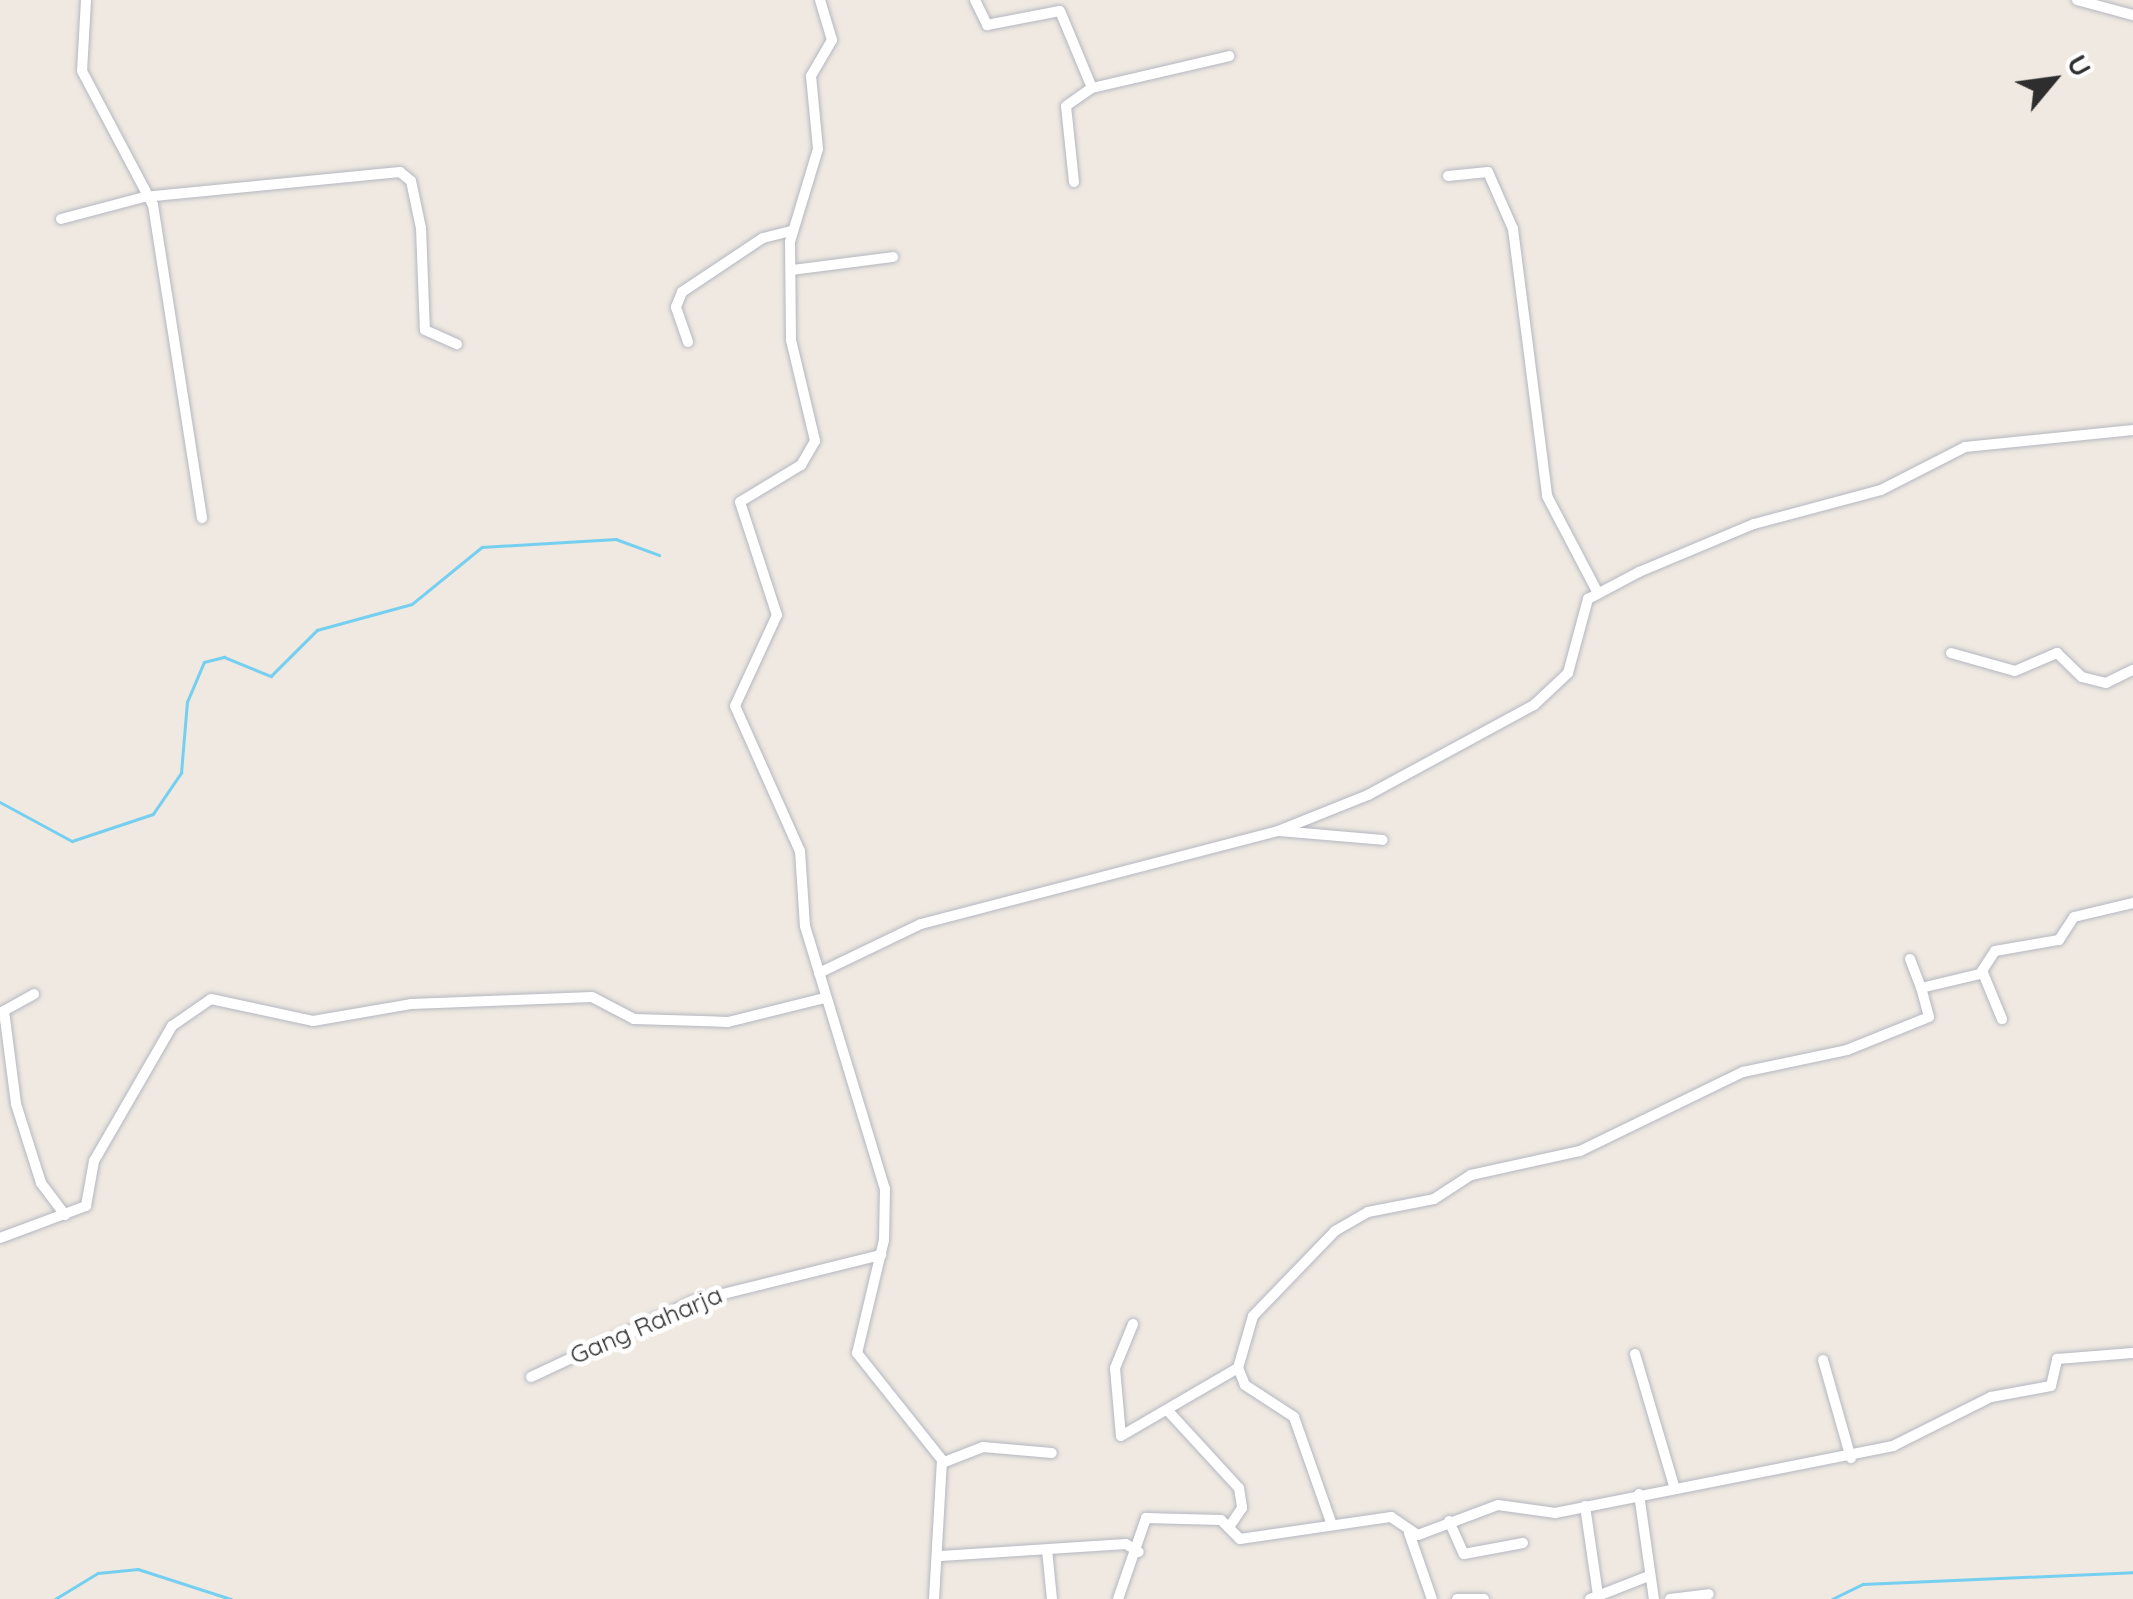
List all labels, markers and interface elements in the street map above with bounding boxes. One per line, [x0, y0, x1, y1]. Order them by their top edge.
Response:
north arrow [2003, 30, 2103, 130]
text: U [2060, 48, 2100, 82]
street label: Gang Raharja [565, 1279, 727, 1371]

